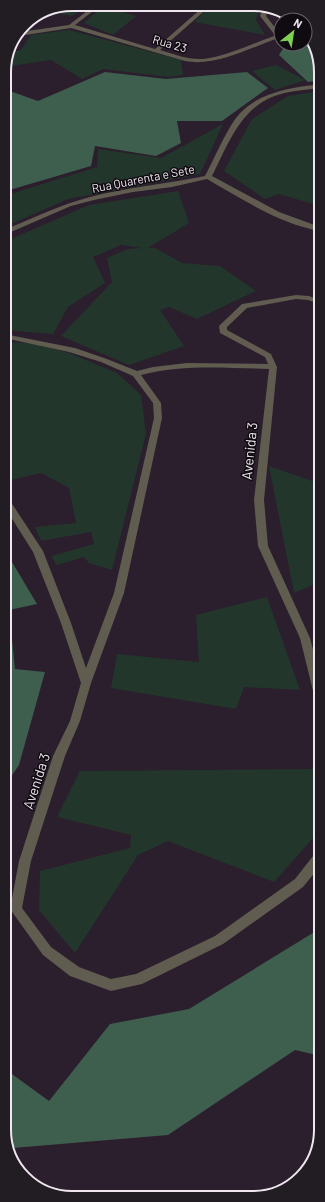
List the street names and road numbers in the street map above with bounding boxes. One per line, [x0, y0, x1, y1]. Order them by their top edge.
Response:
street label: Rua 23 [151, 31, 189, 55]
street label: Rua Quarenta e Sete [90, 161, 196, 195]
street label: Avenida 3 [238, 421, 260, 481]
street label: Avenida 3 [19, 751, 53, 811]

